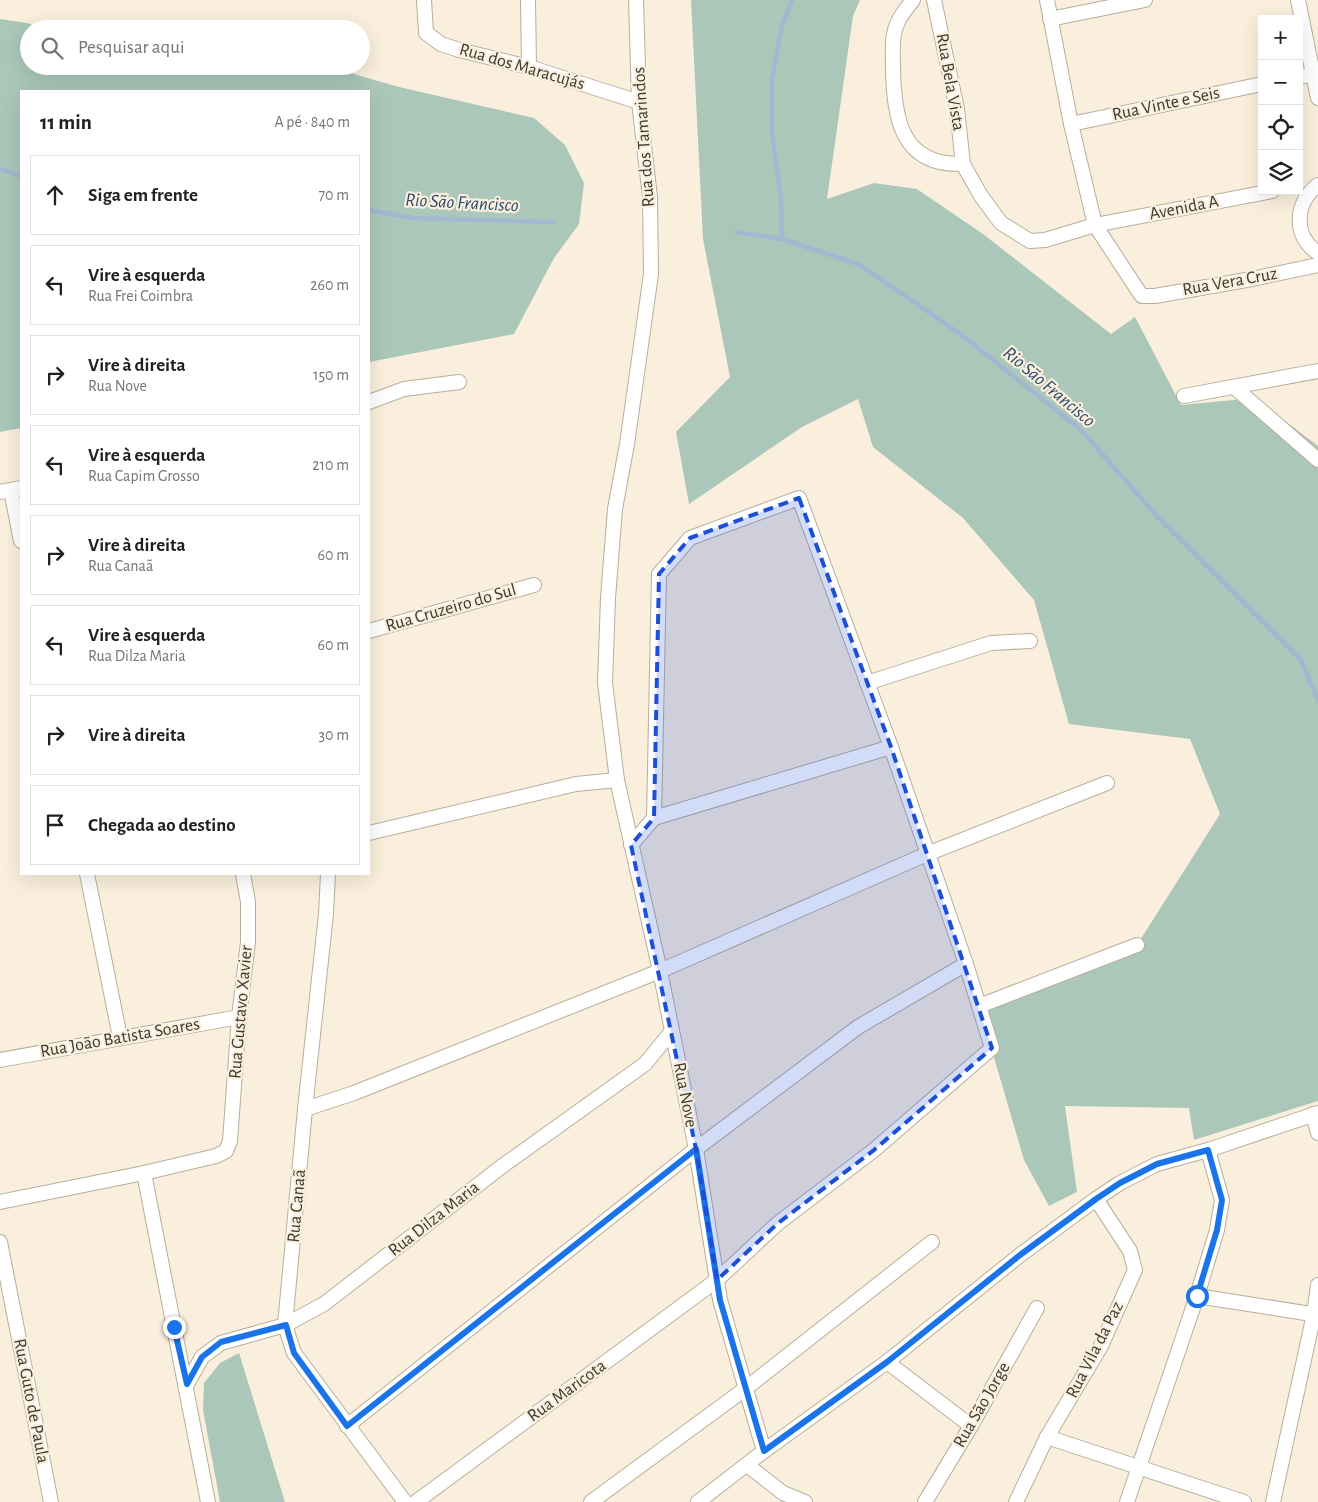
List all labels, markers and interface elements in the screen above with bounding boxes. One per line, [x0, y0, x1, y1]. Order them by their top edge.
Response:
map controls [1258, 15, 1303, 195]
button: + [1258, 15, 1303, 60]
search box [20, 20, 370, 75]
street label: Rua Bela Vista [933, 32, 967, 132]
icon: search [38, 34, 66, 62]
text: Pesquisar aqui [78, 38, 184, 57]
street label: Rua dos Maracujás [457, 40, 587, 94]
button: − [1258, 60, 1303, 105]
street label: Rua dos Tamarindos [630, 66, 658, 208]
street label: Rua Vinte e Seis [1111, 84, 1221, 124]
button: locate [1258, 105, 1303, 150]
text: 11 min [40, 112, 92, 133]
text: A pé · 840 m [274, 114, 350, 130]
button: layers [1258, 150, 1303, 195]
icon: ahead [41, 181, 69, 209]
text: Siga em frente [88, 186, 198, 205]
text: 70 m [318, 187, 349, 203]
water label: Rio São Francisco [405, 191, 519, 215]
street label: Avenida A [1148, 192, 1221, 224]
street label: Rua Vera Cruz [1181, 265, 1279, 299]
text: Vire à esquerda [88, 266, 205, 285]
icon: left [41, 271, 69, 299]
text: 260 m [310, 277, 349, 293]
text: Rua Frei Coimbra [88, 288, 193, 304]
water label: Rio São Francisco [999, 343, 1099, 431]
text: Vire à direita [88, 356, 186, 375]
icon: right [41, 361, 69, 389]
text: 150 m [313, 367, 349, 383]
text: Rua Nove [88, 378, 147, 394]
text: Vire à esquerda [88, 446, 205, 465]
icon: left [41, 451, 69, 479]
text: 210 m [312, 457, 349, 473]
text: Rua Capim Grosso [88, 468, 200, 484]
text: Vire à direita [88, 536, 186, 555]
icon: right [41, 541, 69, 569]
text: 60 m [318, 547, 349, 563]
text: Rua Canaã [88, 558, 153, 574]
street label: Rua Cruzeiro do Sul [384, 581, 518, 635]
text: Vire à esquerda [88, 626, 205, 645]
icon: left [41, 631, 69, 659]
text: 60 m [318, 637, 349, 653]
text: Rua Dilza Maria [88, 648, 186, 664]
icon: right [41, 721, 69, 749]
text: Vire à direita [88, 726, 186, 745]
text: 30 m [319, 727, 349, 743]
icon: arrive [41, 811, 69, 839]
text: Chegada ao destino [88, 816, 236, 835]
street label: Rua Gustavo Xavier [226, 944, 256, 1080]
street label: Rua João Batista Soares [39, 1015, 201, 1061]
street label: Rua Nove [670, 1061, 700, 1129]
street label: Rua Canaã [285, 1169, 309, 1243]
street label: Rua Dilza Maria [385, 1178, 483, 1260]
route start [1186, 1285, 1209, 1308]
street label: Rua Vila da Paz [1063, 1299, 1127, 1401]
route end [163, 1316, 186, 1339]
street label: Rua Guto de Paula [10, 1337, 52, 1465]
street label: Rua Maricota [524, 1357, 610, 1425]
street label: Rua São Jorge [950, 1359, 1014, 1451]

